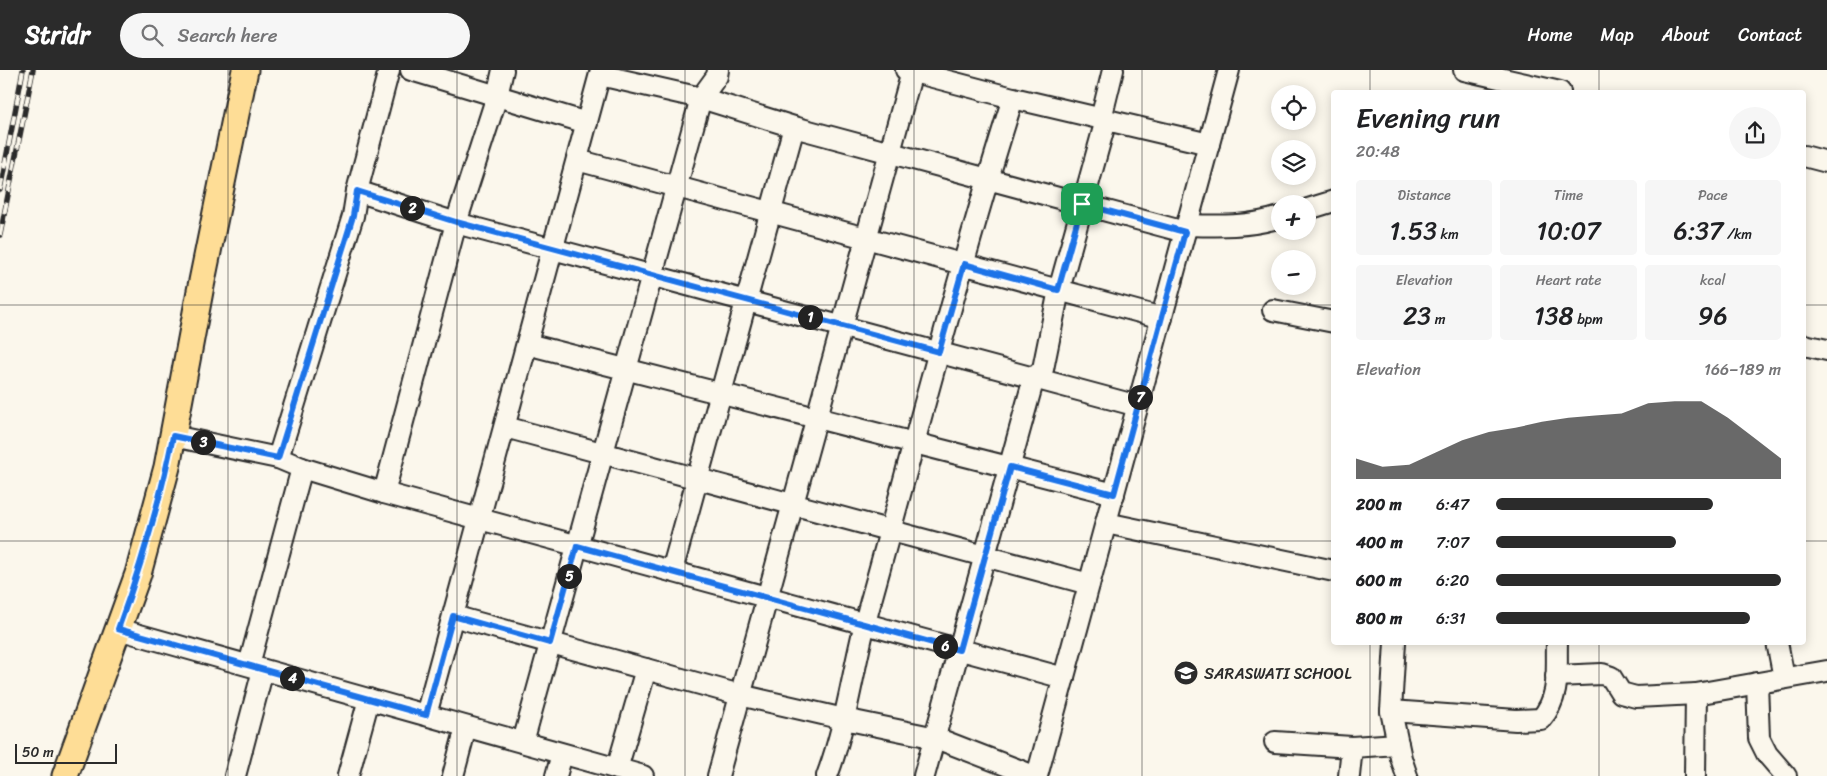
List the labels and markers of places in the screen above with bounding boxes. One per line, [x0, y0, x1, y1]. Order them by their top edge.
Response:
pin [1061, 183, 1103, 225]
pin: 2 [400, 196, 424, 220]
pin: 1 [798, 304, 822, 330]
pin: 7 [1128, 384, 1152, 410]
pin: 3 [190, 430, 216, 454]
pin: 5 [556, 564, 582, 588]
pin: 6 [932, 634, 958, 658]
place label: SARASWATI SCHOOL [1204, 659, 1352, 688]
school or university icon: SARASWATI SCHOOL [1173, 660, 1199, 686]
pin: 4 [280, 666, 304, 690]

